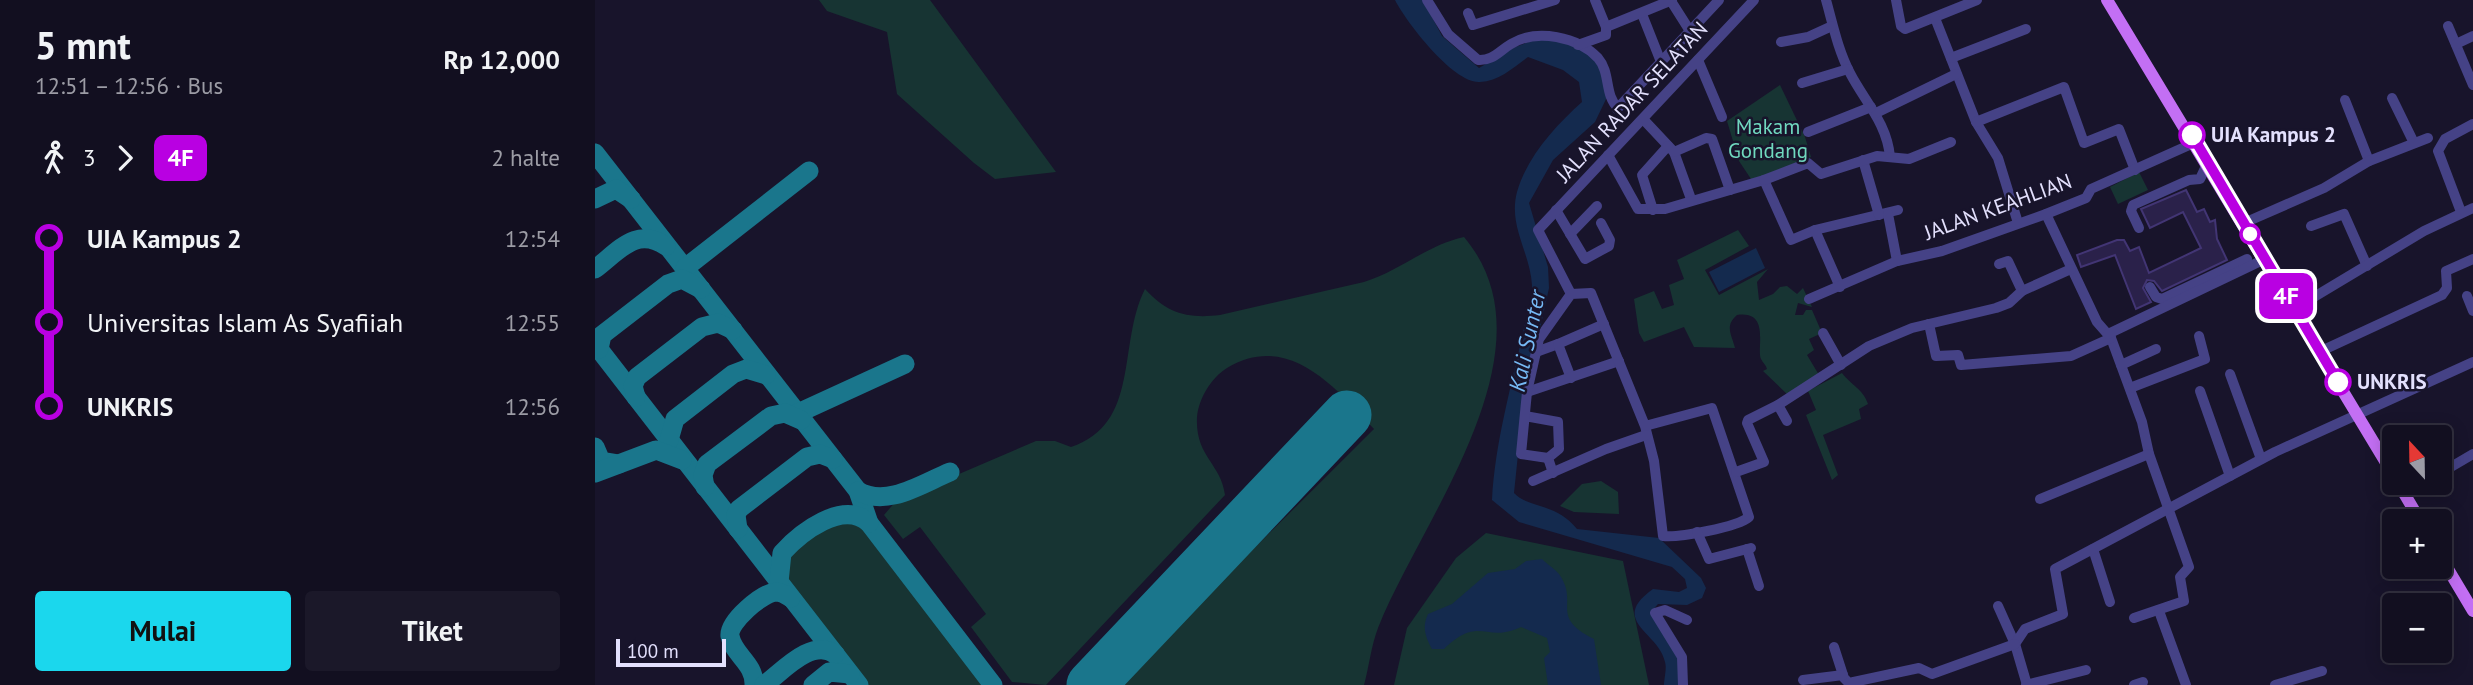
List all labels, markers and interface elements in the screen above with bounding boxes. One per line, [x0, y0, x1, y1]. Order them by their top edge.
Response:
street label: JALAN RADAR SELATAN [1549, 16, 1713, 188]
text: 5 mnt [35, 20, 131, 69]
text: Rp 12,000 [443, 43, 560, 76]
text: 12:51 – 12:56 · Bus [35, 71, 223, 100]
park label: Makam Gondang [1728, 113, 1808, 164]
place label: UIA Kampus 2 [2211, 121, 2336, 148]
marker: UIA Kampus 2 [2179, 122, 2205, 148]
icon: walk [35, 139, 73, 177]
icon: forward [106, 139, 144, 177]
text: 4F [168, 142, 193, 173]
text: 3 [83, 143, 96, 172]
text: 2 halte [491, 143, 560, 172]
street label: JALAN KEAHLIAN [1919, 167, 2075, 246]
text: UIA Kampus 2 [87, 222, 242, 255]
text: 12:54 [505, 224, 560, 253]
unlabelled marker [2240, 224, 2260, 244]
line badge: 4F [2255, 273, 2317, 319]
text: 4F [2273, 280, 2299, 311]
water label: Kali Sunter [1502, 286, 1552, 394]
text: Universitas Islam As Syafiiah [87, 306, 403, 339]
text: 12:55 [505, 308, 560, 337]
place label: UNKRIS [2357, 368, 2427, 395]
marker: UNKRIS [2325, 369, 2351, 395]
text: UNKRIS [87, 390, 173, 423]
text: 12:56 [505, 392, 560, 421]
north arrow [2382, 425, 2452, 495]
map controls [2382, 425, 2452, 663]
button: + [2382, 509, 2452, 579]
button: Mulai [35, 591, 291, 671]
button: Tiket [305, 591, 560, 671]
button: − [2382, 593, 2452, 663]
scale bar [616, 636, 726, 668]
text: 100 m [627, 639, 679, 663]

